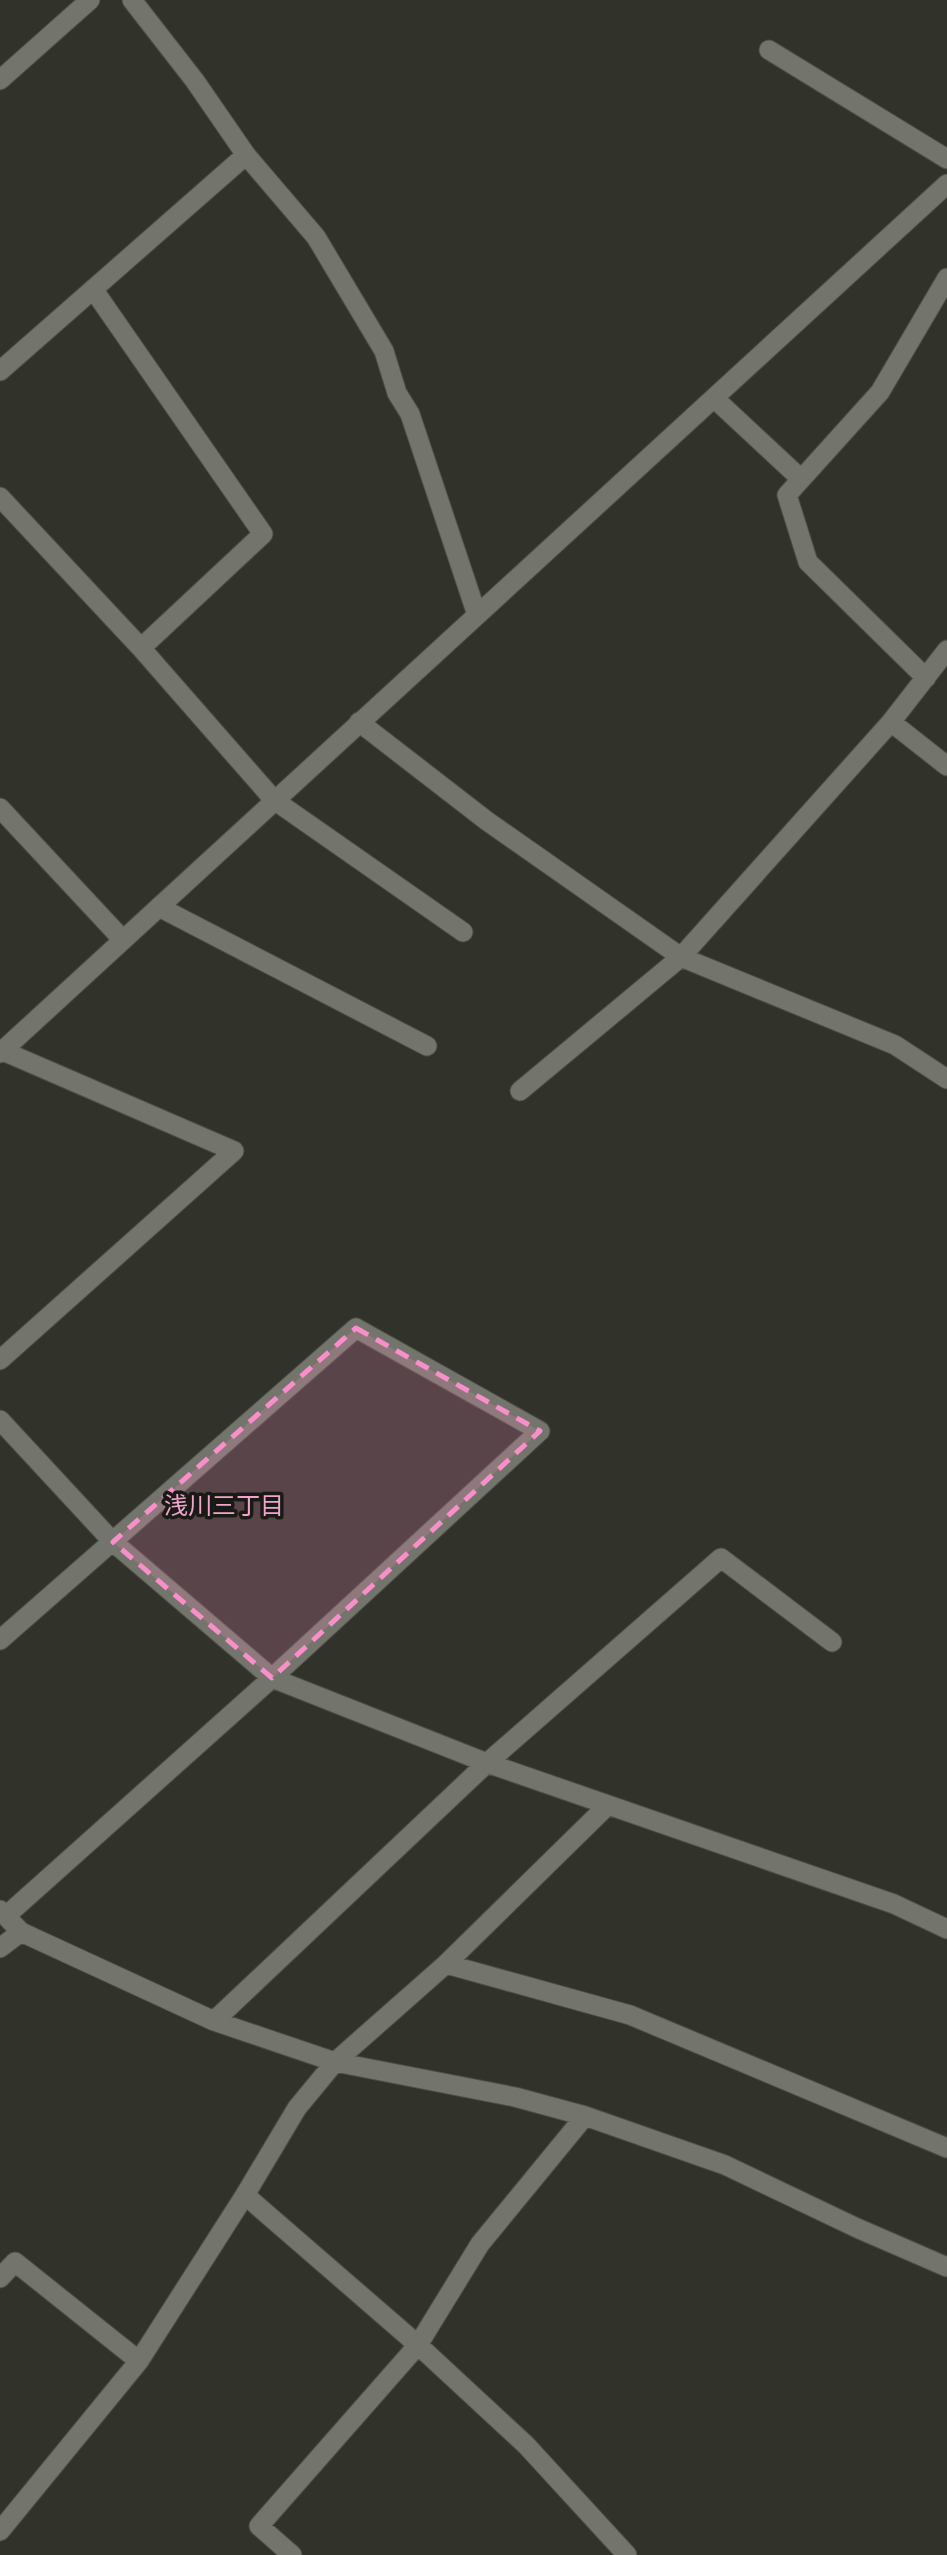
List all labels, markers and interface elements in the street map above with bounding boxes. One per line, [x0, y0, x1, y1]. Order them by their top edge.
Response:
district label: 浅川三丁目 [164, 1492, 284, 1520]

